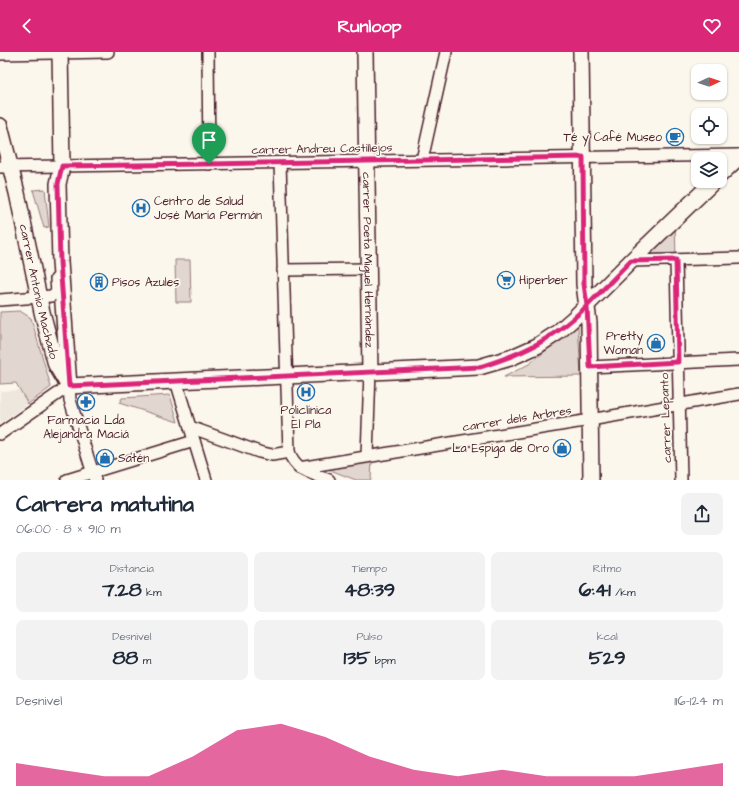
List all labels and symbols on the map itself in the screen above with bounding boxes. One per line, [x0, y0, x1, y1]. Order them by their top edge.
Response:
north arrow [691, 64, 727, 100]
pin [192, 123, 226, 164]
cafe icon: Té y Café Museo [665, 127, 685, 147]
place label: Té y Café Museo [564, 129, 662, 147]
street label: carrer Andreu Castillejos [251, 139, 393, 159]
street label: carrer Poeta Miguel Hernàndez [358, 172, 378, 348]
place label: Centro de Salud José María Permán [154, 193, 262, 224]
hospital icon: Centro de Salud José María Permán [131, 198, 151, 218]
street label: carrer Antonio Machado [15, 222, 63, 361]
supermarket icon: Hiperber [496, 270, 516, 290]
building icon: Pisos Azules [89, 272, 109, 292]
place label: Hiperber [519, 272, 568, 289]
place label: Pisos Azules [112, 274, 179, 291]
place label: Pretty Woman [604, 328, 643, 359]
shop icon: Pretty Woman [646, 333, 666, 353]
street label: carrer Lepanto [656, 372, 676, 463]
hospital icon: Policlínica El Pla [296, 382, 316, 402]
pharmacy icon: Farmacia Lda Alejandra Maciá [76, 392, 96, 412]
place label: Policlínica El Pla [281, 402, 331, 433]
street label: carrer dels Arbres [461, 402, 573, 436]
place label: Farmacia Lda Alejandra Maciá [43, 412, 129, 443]
shop icon: La Espiga de Oro [552, 438, 572, 458]
place label: La Espiga de Oro [452, 440, 549, 458]
shop icon: Satén [95, 448, 115, 468]
place label: Satén [118, 450, 149, 467]

